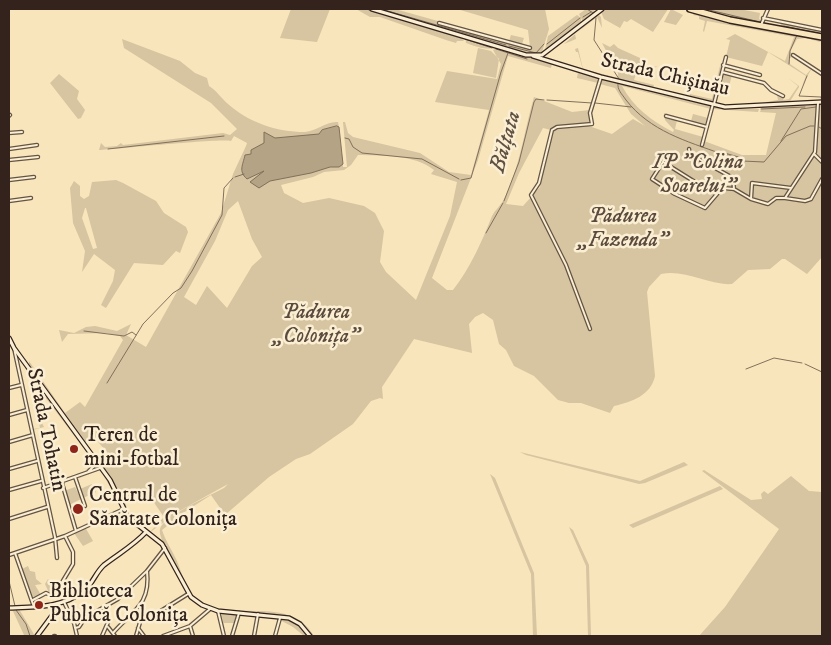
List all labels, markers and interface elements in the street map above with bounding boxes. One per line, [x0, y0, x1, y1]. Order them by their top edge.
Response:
street label: Strada Chișinău [598, 49, 732, 103]
water label: Bălţata [486, 108, 528, 176]
park label: IP ”Colina Soarelui” [653, 151, 743, 201]
park label: Pădurea „Fazenda” [578, 205, 668, 255]
park label: Pădurea „Colonița” [273, 301, 359, 351]
street label: Strada Tohatin [20, 366, 70, 494]
place label: Teren de mini-fotbal [84, 424, 179, 474]
marker: Teren de mini-fotbal [68, 443, 80, 455]
place label: Centrul de Sănătate Colonița [89, 484, 237, 534]
marker: Centrul de Sănătate Colonița [71, 502, 85, 516]
place label: Biblioteca Publică Colonița [49, 580, 188, 630]
marker: Biblioteca Publică Colonița [33, 599, 45, 611]

